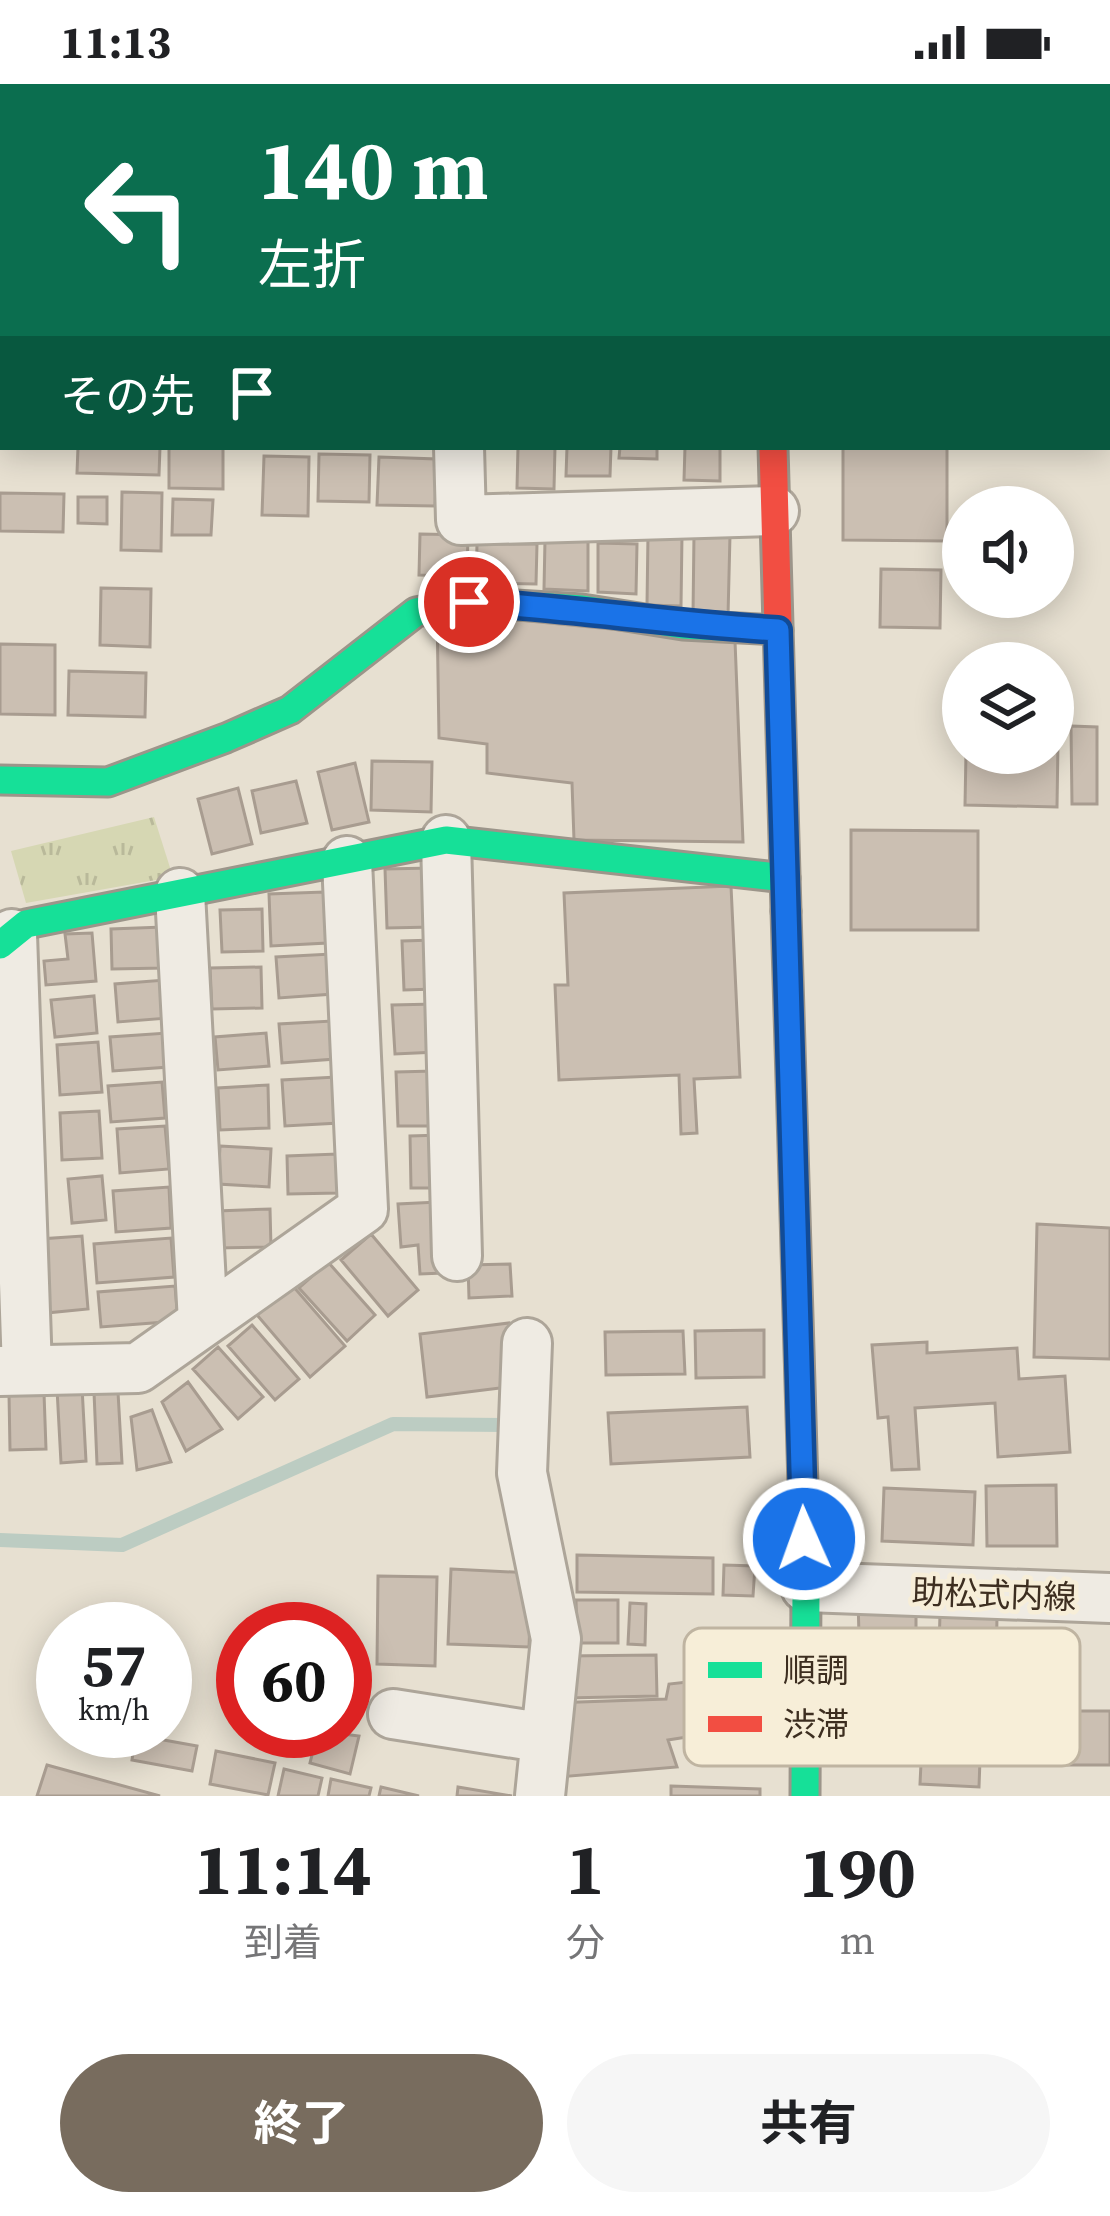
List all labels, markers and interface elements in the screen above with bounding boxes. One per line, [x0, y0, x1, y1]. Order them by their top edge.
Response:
text: 11:13 [60, 11, 171, 73]
text: 140 m [258, 112, 489, 227]
icon: left [60, 132, 216, 288]
text: 左折 [258, 228, 366, 302]
icon: arrive [219, 360, 285, 426]
text: その先 [60, 365, 195, 427]
map controls [942, 486, 1074, 774]
button: sound [942, 486, 1074, 618]
pin [418, 551, 520, 653]
icon: arrive [436, 569, 502, 635]
button: layers [942, 642, 1074, 774]
position arrow [741, 1476, 867, 1602]
street label: 助松式内線 [911, 1569, 1077, 1620]
speed limit sign: 60 [216, 1602, 372, 1758]
text: 57 [81, 1624, 147, 1706]
legend [684, 1628, 1080, 1766]
text: 順調 [783, 1648, 849, 1693]
text: km/h [78, 1689, 150, 1730]
text: 渋滞 [783, 1702, 849, 1747]
text: 11:14 [194, 1819, 372, 1918]
text: 1 [566, 1819, 605, 1918]
text: 190 [799, 1822, 916, 1921]
text: m [840, 1914, 875, 1967]
text: 到着 [244, 1916, 322, 1969]
text: 分 [566, 1916, 605, 1969]
button: 終了 [60, 2054, 543, 2192]
button: 共有 [567, 2054, 1050, 2192]

